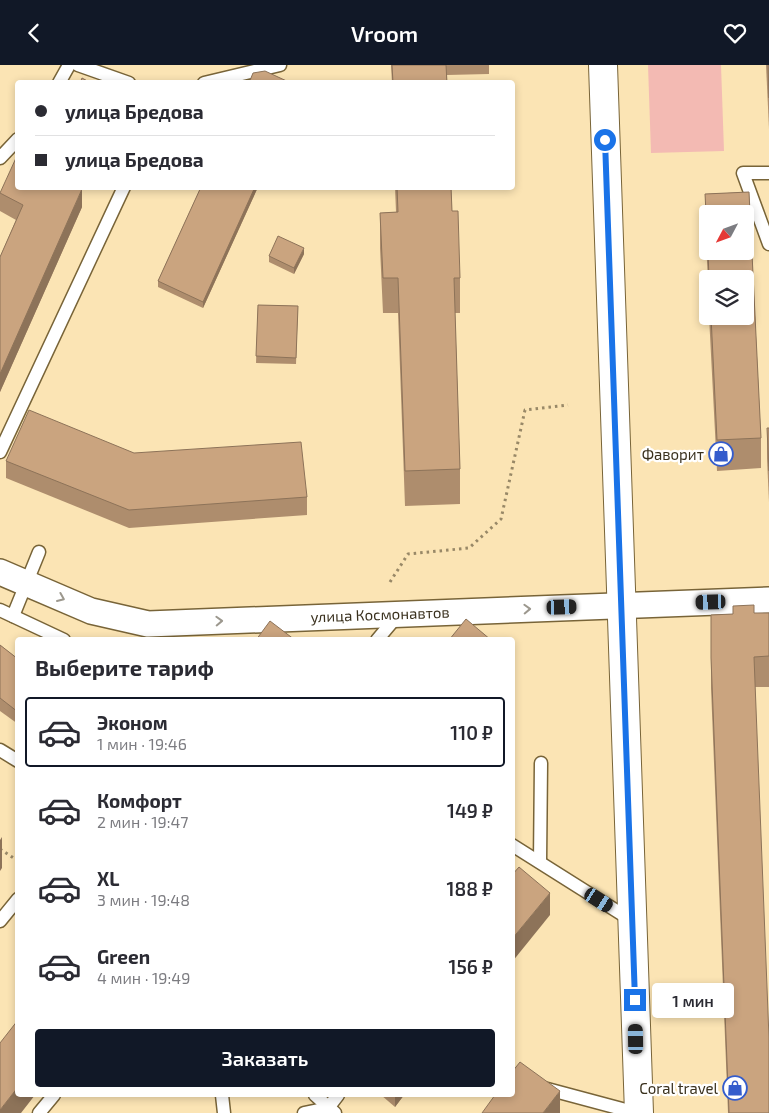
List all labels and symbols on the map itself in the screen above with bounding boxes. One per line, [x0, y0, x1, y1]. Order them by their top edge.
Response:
route start [594, 129, 616, 151]
north arrow [699, 205, 754, 260]
shop icon: Фаворит [708, 441, 734, 467]
place label: Фаворит [642, 445, 704, 463]
one-way arrow [56, 592, 65, 602]
car [695, 594, 726, 610]
car [546, 599, 577, 615]
street label: улица Космонавтов [310, 603, 450, 626]
one-way arrow [523, 603, 531, 614]
one-way arrow [215, 616, 223, 627]
car [582, 886, 615, 914]
callout: 1 мин [652, 983, 735, 1017]
route end [624, 989, 646, 1011]
car [628, 1024, 643, 1054]
shop icon: Coral travel [722, 1075, 748, 1101]
place label: Coral travel [639, 1079, 719, 1097]

